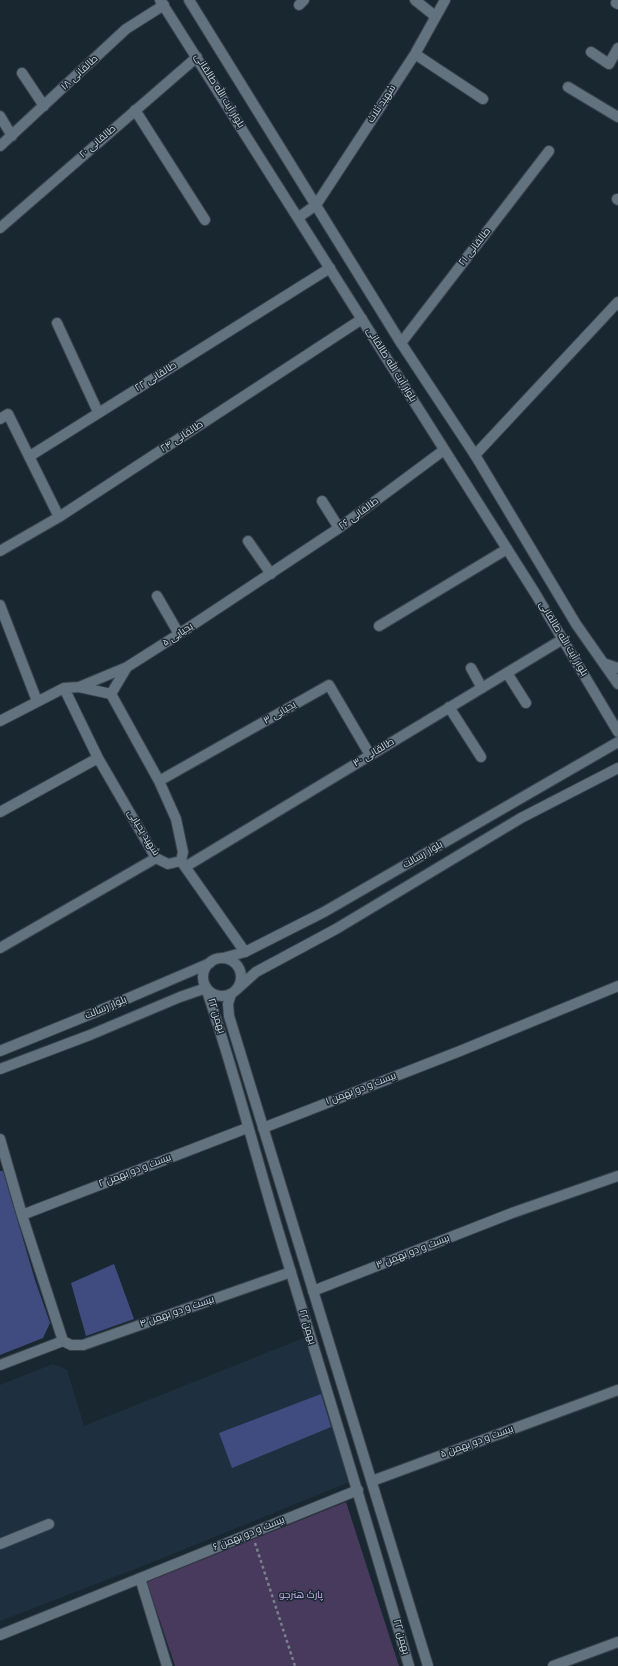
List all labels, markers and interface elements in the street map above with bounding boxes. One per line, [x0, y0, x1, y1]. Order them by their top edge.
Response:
street label: بلوار آیت الله طالقانی [191, 52, 247, 130]
street label: طالقانی ۱۸ [59, 53, 101, 93]
street label: شهید ثلاث [365, 83, 399, 125]
street label: طالقانی ۲۰ [77, 123, 119, 161]
street label: طالقانی ۲۱ [456, 226, 494, 268]
street label: بلوار آیت الله طالقانی [363, 326, 419, 404]
street label: طالقانی ۲۲ [133, 359, 179, 395]
street label: طالقانی ۲۴ [158, 419, 206, 455]
street label: طالقانی ۲۶ [337, 495, 381, 533]
street label: بلوار آیت الله طالقانی [536, 599, 590, 679]
street label: یحیایی ۵ [160, 621, 196, 649]
street label: یحیایی ۳ [262, 699, 298, 727]
street label: طالقانی ۳۰ [351, 736, 397, 770]
street label: شهید یحیایی [124, 808, 162, 858]
street label: بلوار رسالت [401, 839, 445, 871]
street label: بلوار رسالت [83, 994, 129, 1022]
street label: ۲۲ بهمن [205, 997, 227, 1035]
street label: بیست و دو بهمن ۱ [324, 1070, 398, 1108]
street label: بیست و دو بهمن ۲ [97, 1152, 173, 1190]
street label: بیست و دو بهمن ۳ [374, 1232, 452, 1272]
street label: بیست و دو بهمن ۴ [138, 1294, 216, 1330]
street label: ۲۲ بهمن [296, 1308, 318, 1346]
street label: بیست و دو بهمن ۵ [439, 1423, 515, 1461]
street label: بیست و دو بهمن ۶ [211, 1514, 287, 1554]
park label: پارک هنرجو [279, 1590, 323, 1602]
street label: ۲۲ بهمن [390, 1618, 412, 1656]

